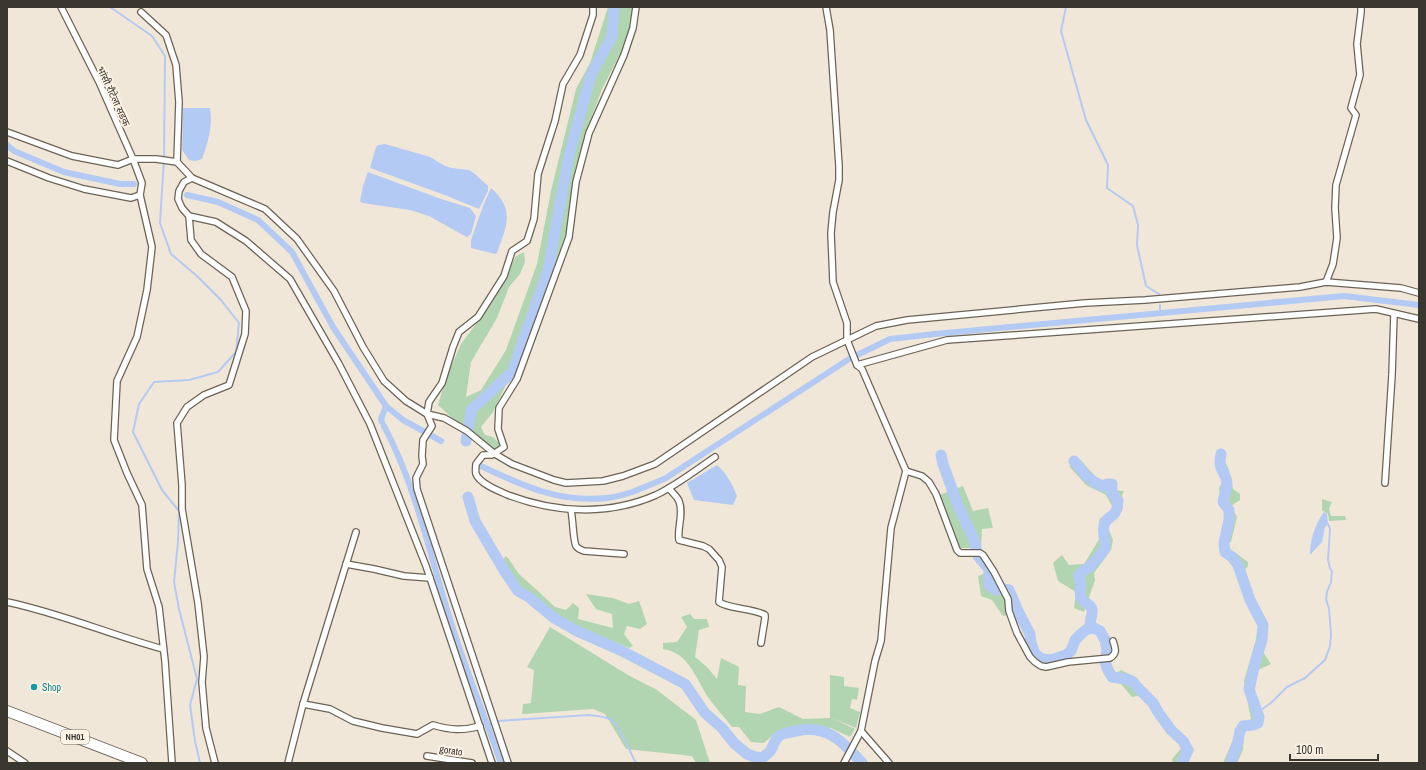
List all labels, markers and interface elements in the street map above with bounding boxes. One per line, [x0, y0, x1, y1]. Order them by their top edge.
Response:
street label: भांसी रौटेला सडक [94, 64, 133, 128]
place label: Shop [42, 681, 62, 694]
marker: Shop [29, 682, 39, 692]
road number: NH01 [61, 730, 89, 744]
scale bar [1290, 736, 1378, 762]
street label: gorato [439, 742, 464, 759]
text: 100 m [1296, 742, 1323, 758]

